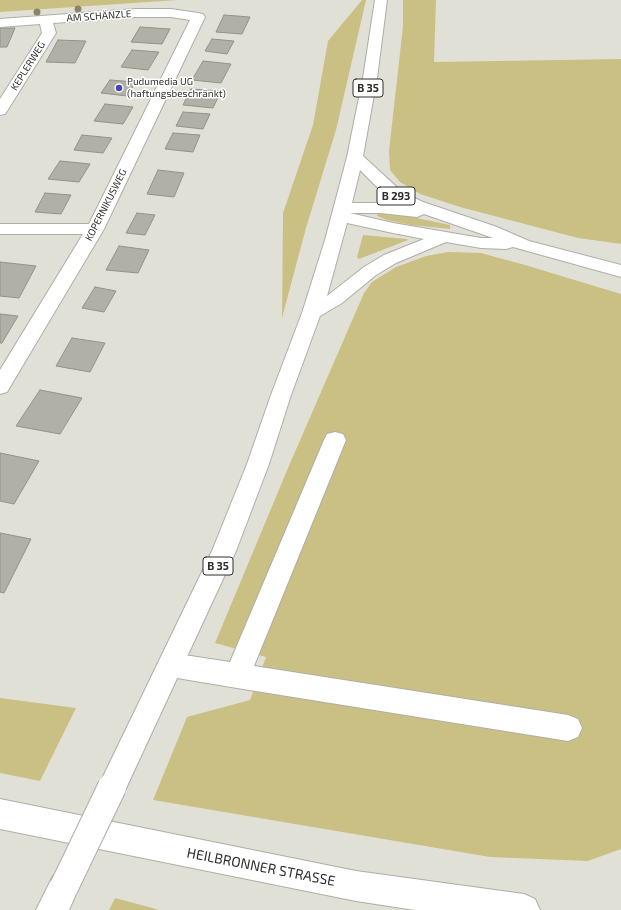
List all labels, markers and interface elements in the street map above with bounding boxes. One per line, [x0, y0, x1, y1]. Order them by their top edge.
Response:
street label: AM SCHÄNZLE [66, 8, 132, 24]
street label: KEPLERWEG [8, 39, 48, 93]
place label: Pudumedia UG (haftungsbeschränkt) [127, 76, 226, 100]
road number: B 35 [353, 79, 383, 97]
marker: Pudumedia UG (haftungsbeschränkt) [114, 83, 124, 93]
street label: KOPERNIKUSWEG [83, 167, 129, 243]
road number: B 293 [377, 187, 415, 205]
road number: B 35 [203, 557, 233, 575]
street label: HEILBRONNER STRASSE [185, 844, 337, 890]

